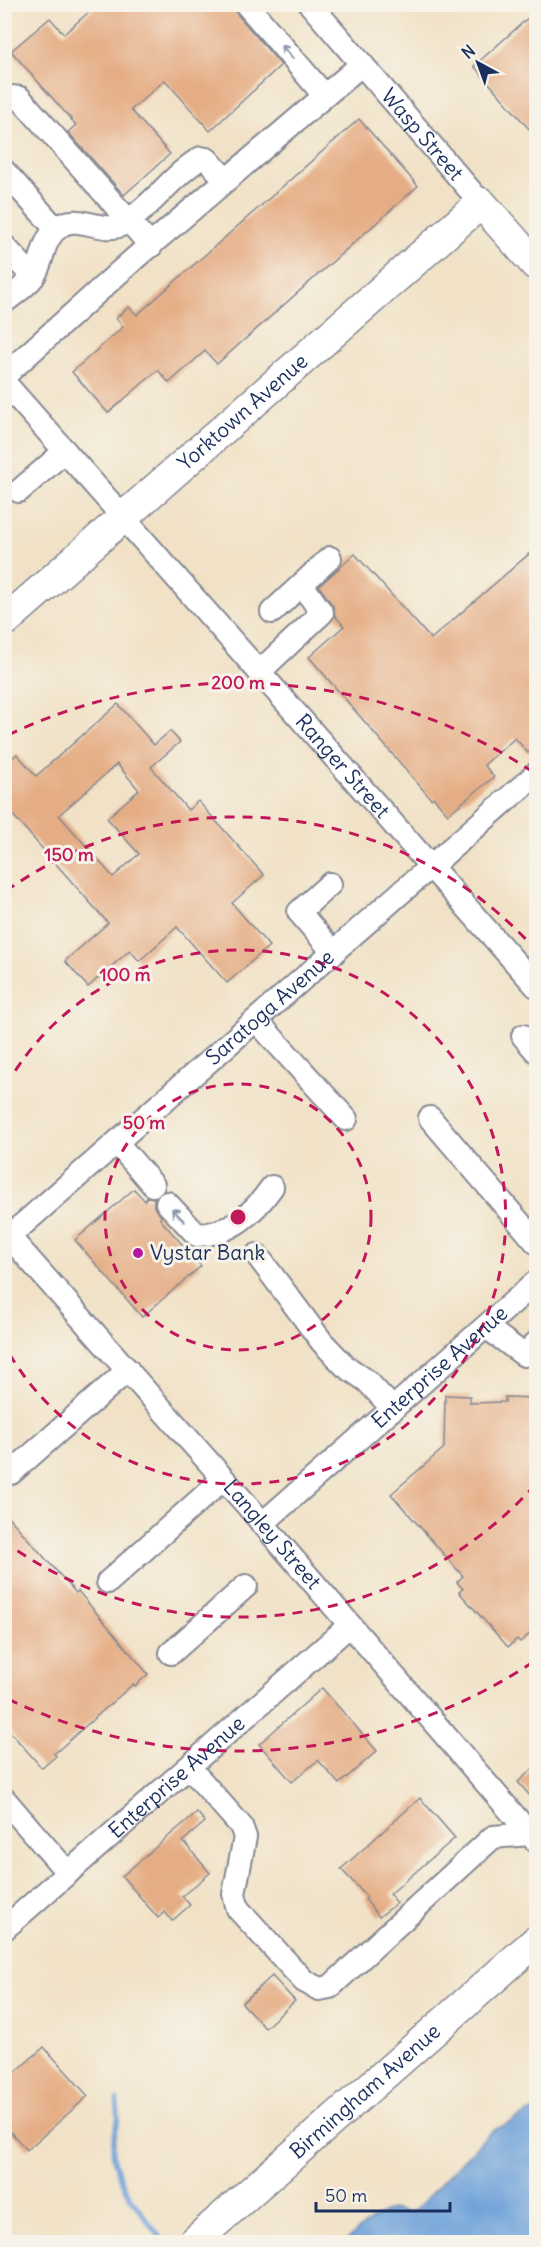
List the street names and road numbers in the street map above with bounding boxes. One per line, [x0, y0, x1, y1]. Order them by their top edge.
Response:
street label: Wasp Street [375, 82, 470, 186]
street label: Yorktown Avenue [172, 347, 313, 476]
street label: Ranger Street [290, 708, 396, 824]
street label: Saratoga Avenue [200, 943, 340, 1071]
street label: Enterprise Avenue [366, 1299, 513, 1434]
street label: Langley Street [218, 1474, 327, 1595]
street label: Enterprise Avenue [103, 1710, 250, 1844]
street label: Birmingham Avenue [284, 2017, 446, 2165]

